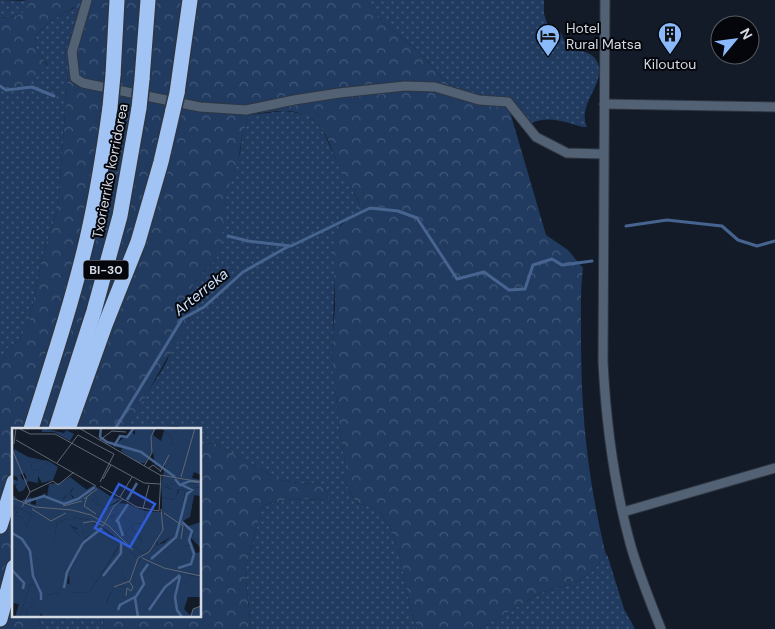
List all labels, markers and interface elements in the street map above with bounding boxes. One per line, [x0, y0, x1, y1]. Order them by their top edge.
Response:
north arrow [710, 15, 760, 65]
place label: Hotel Rural Matsa [566, 19, 641, 53]
building icon: Kiloutou [657, 21, 683, 55]
hotel icon: Hotel Rural Matsa [535, 23, 561, 57]
text: N [736, 25, 757, 43]
place label: Kiloutou [644, 55, 696, 73]
street label: Txorierriko korridorea [88, 102, 132, 240]
road number: BI-30 [84, 260, 128, 280]
water label: Arterreka [169, 264, 232, 321]
inset map [12, 428, 201, 616]

